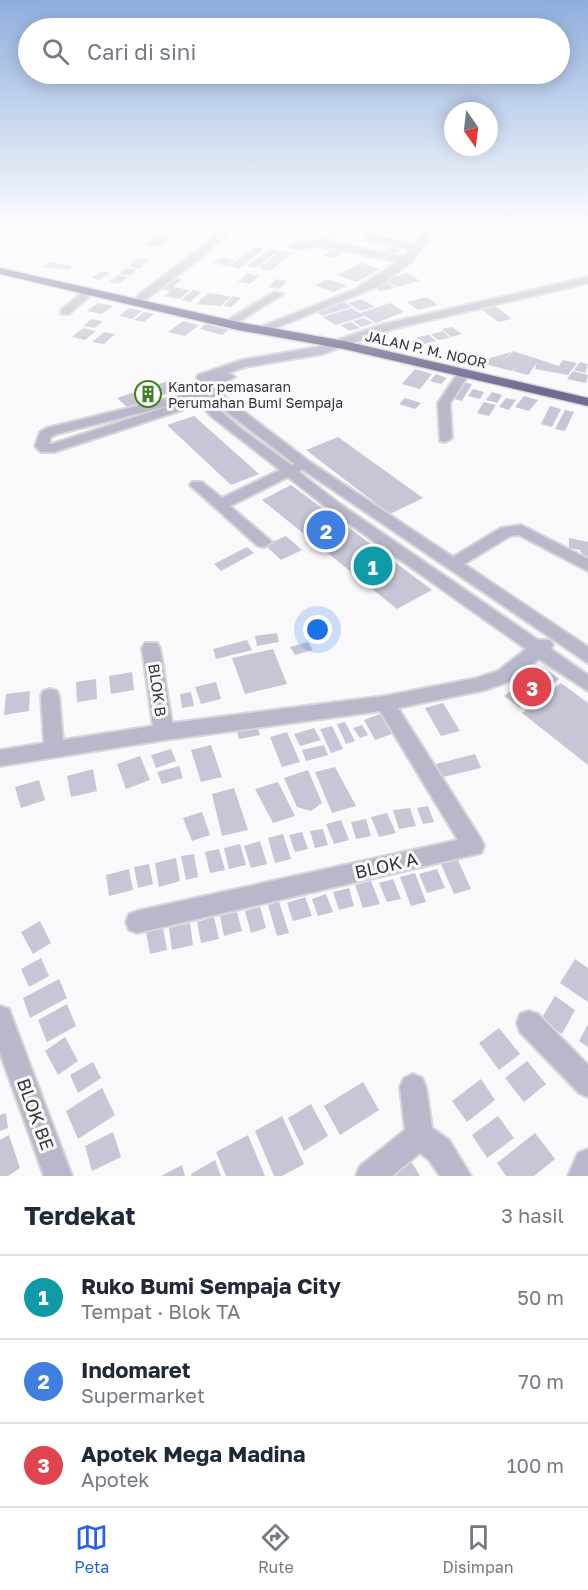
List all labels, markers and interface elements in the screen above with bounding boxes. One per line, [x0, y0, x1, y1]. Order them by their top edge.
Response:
search box [18, 18, 570, 84]
icon: search [39, 35, 72, 68]
text: Cari di sini [87, 38, 196, 65]
north arrow [444, 102, 498, 156]
street label: JALAN P. M. NOOR [364, 327, 488, 371]
place label: Kantor pemasaran Perumahan Bumi Sempaja [168, 378, 343, 411]
building icon: Kantor pemasaran Perumahan Bumi Sempaja [133, 379, 163, 409]
pin: 2 [306, 508, 346, 552]
pin: 1 [354, 544, 392, 588]
your location [303, 615, 332, 644]
street label: BLOK B [145, 662, 171, 718]
pin: 3 [512, 664, 552, 710]
street label: BLOK A [352, 847, 420, 883]
street label: BLOK BE [13, 1075, 59, 1153]
text: Terdekat [24, 1200, 136, 1231]
text: 3 hasil [501, 1203, 564, 1227]
text: Ruko Bumi Sempaja City [81, 1272, 341, 1299]
text: 1 [38, 1285, 49, 1309]
text: 50 m [517, 1285, 564, 1309]
text: Tempat · Blok TA [81, 1299, 240, 1323]
text: Indomaret [81, 1356, 190, 1383]
text: 2 [37, 1369, 50, 1393]
text: 70 m [518, 1369, 564, 1393]
text: Supermarket [81, 1383, 205, 1407]
text: Apotek Mega Madina [81, 1440, 306, 1467]
text: 3 [37, 1453, 50, 1477]
text: 100 m [507, 1453, 564, 1477]
text: Apotek [81, 1467, 150, 1491]
tab: Peta [74, 1521, 109, 1577]
tab: Rute [258, 1521, 294, 1577]
tab: Disimpan [443, 1521, 514, 1577]

